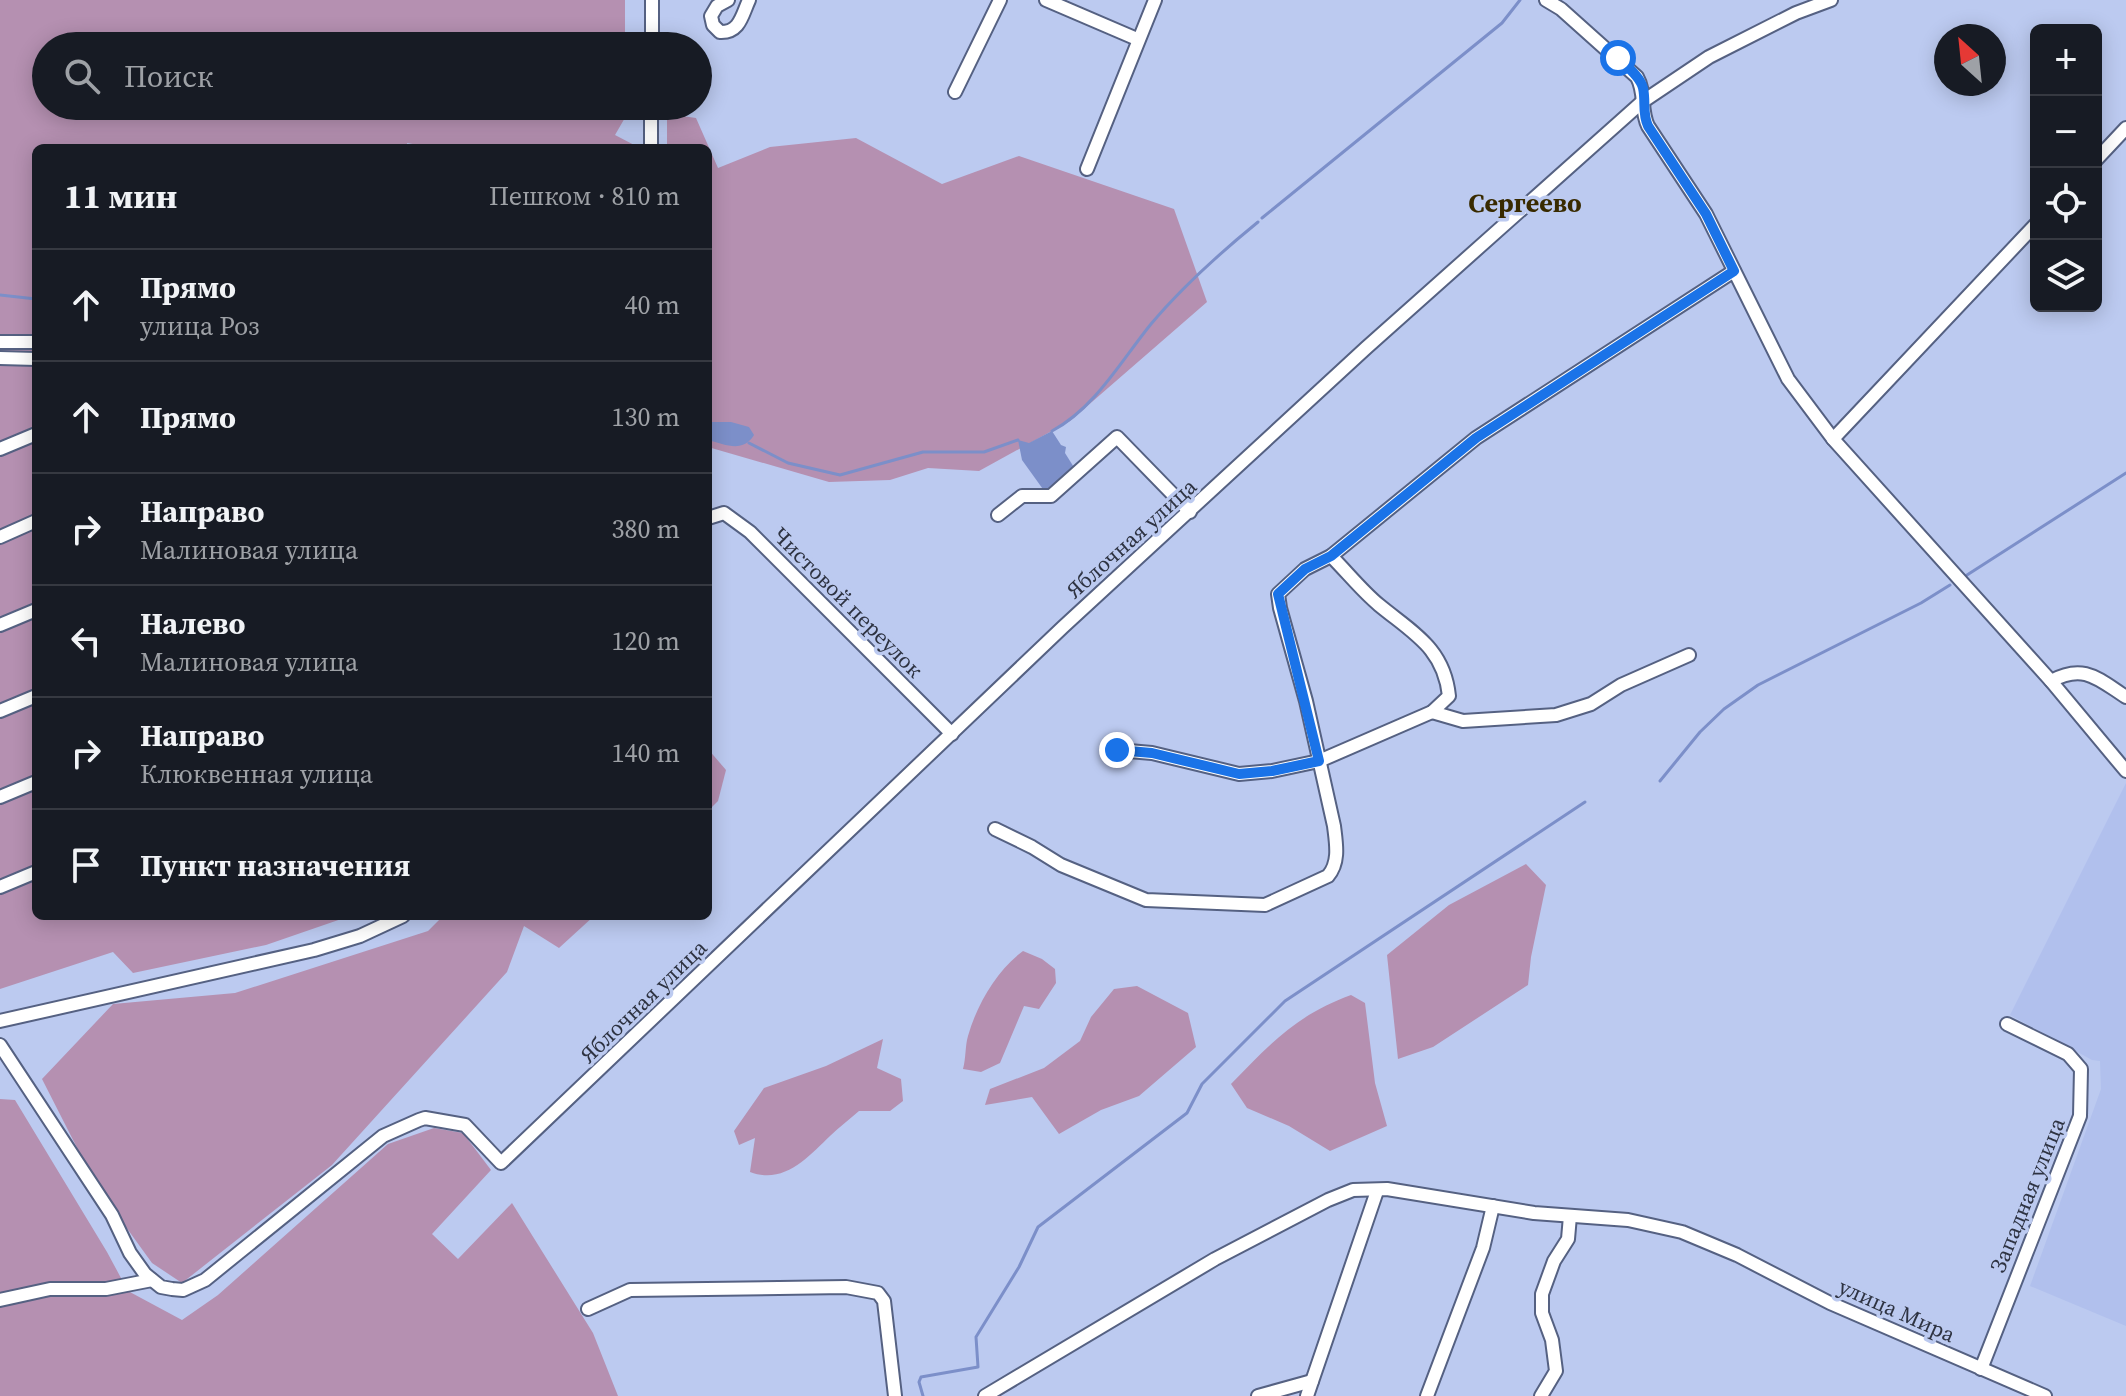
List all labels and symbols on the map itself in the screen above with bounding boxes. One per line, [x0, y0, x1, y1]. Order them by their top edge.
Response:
north arrow [1934, 24, 2006, 96]
route start [1600, 40, 1636, 76]
district label: Сергеево [1468, 185, 1582, 221]
street label: Яблочная улица [1059, 471, 1203, 605]
street label: Чистовой переулок [766, 520, 930, 684]
route end [1099, 732, 1135, 768]
street label: Яблочная улица [573, 932, 714, 1069]
street label: Западная улица [1982, 1112, 2072, 1277]
street label: улица Мира [1834, 1271, 1961, 1349]

